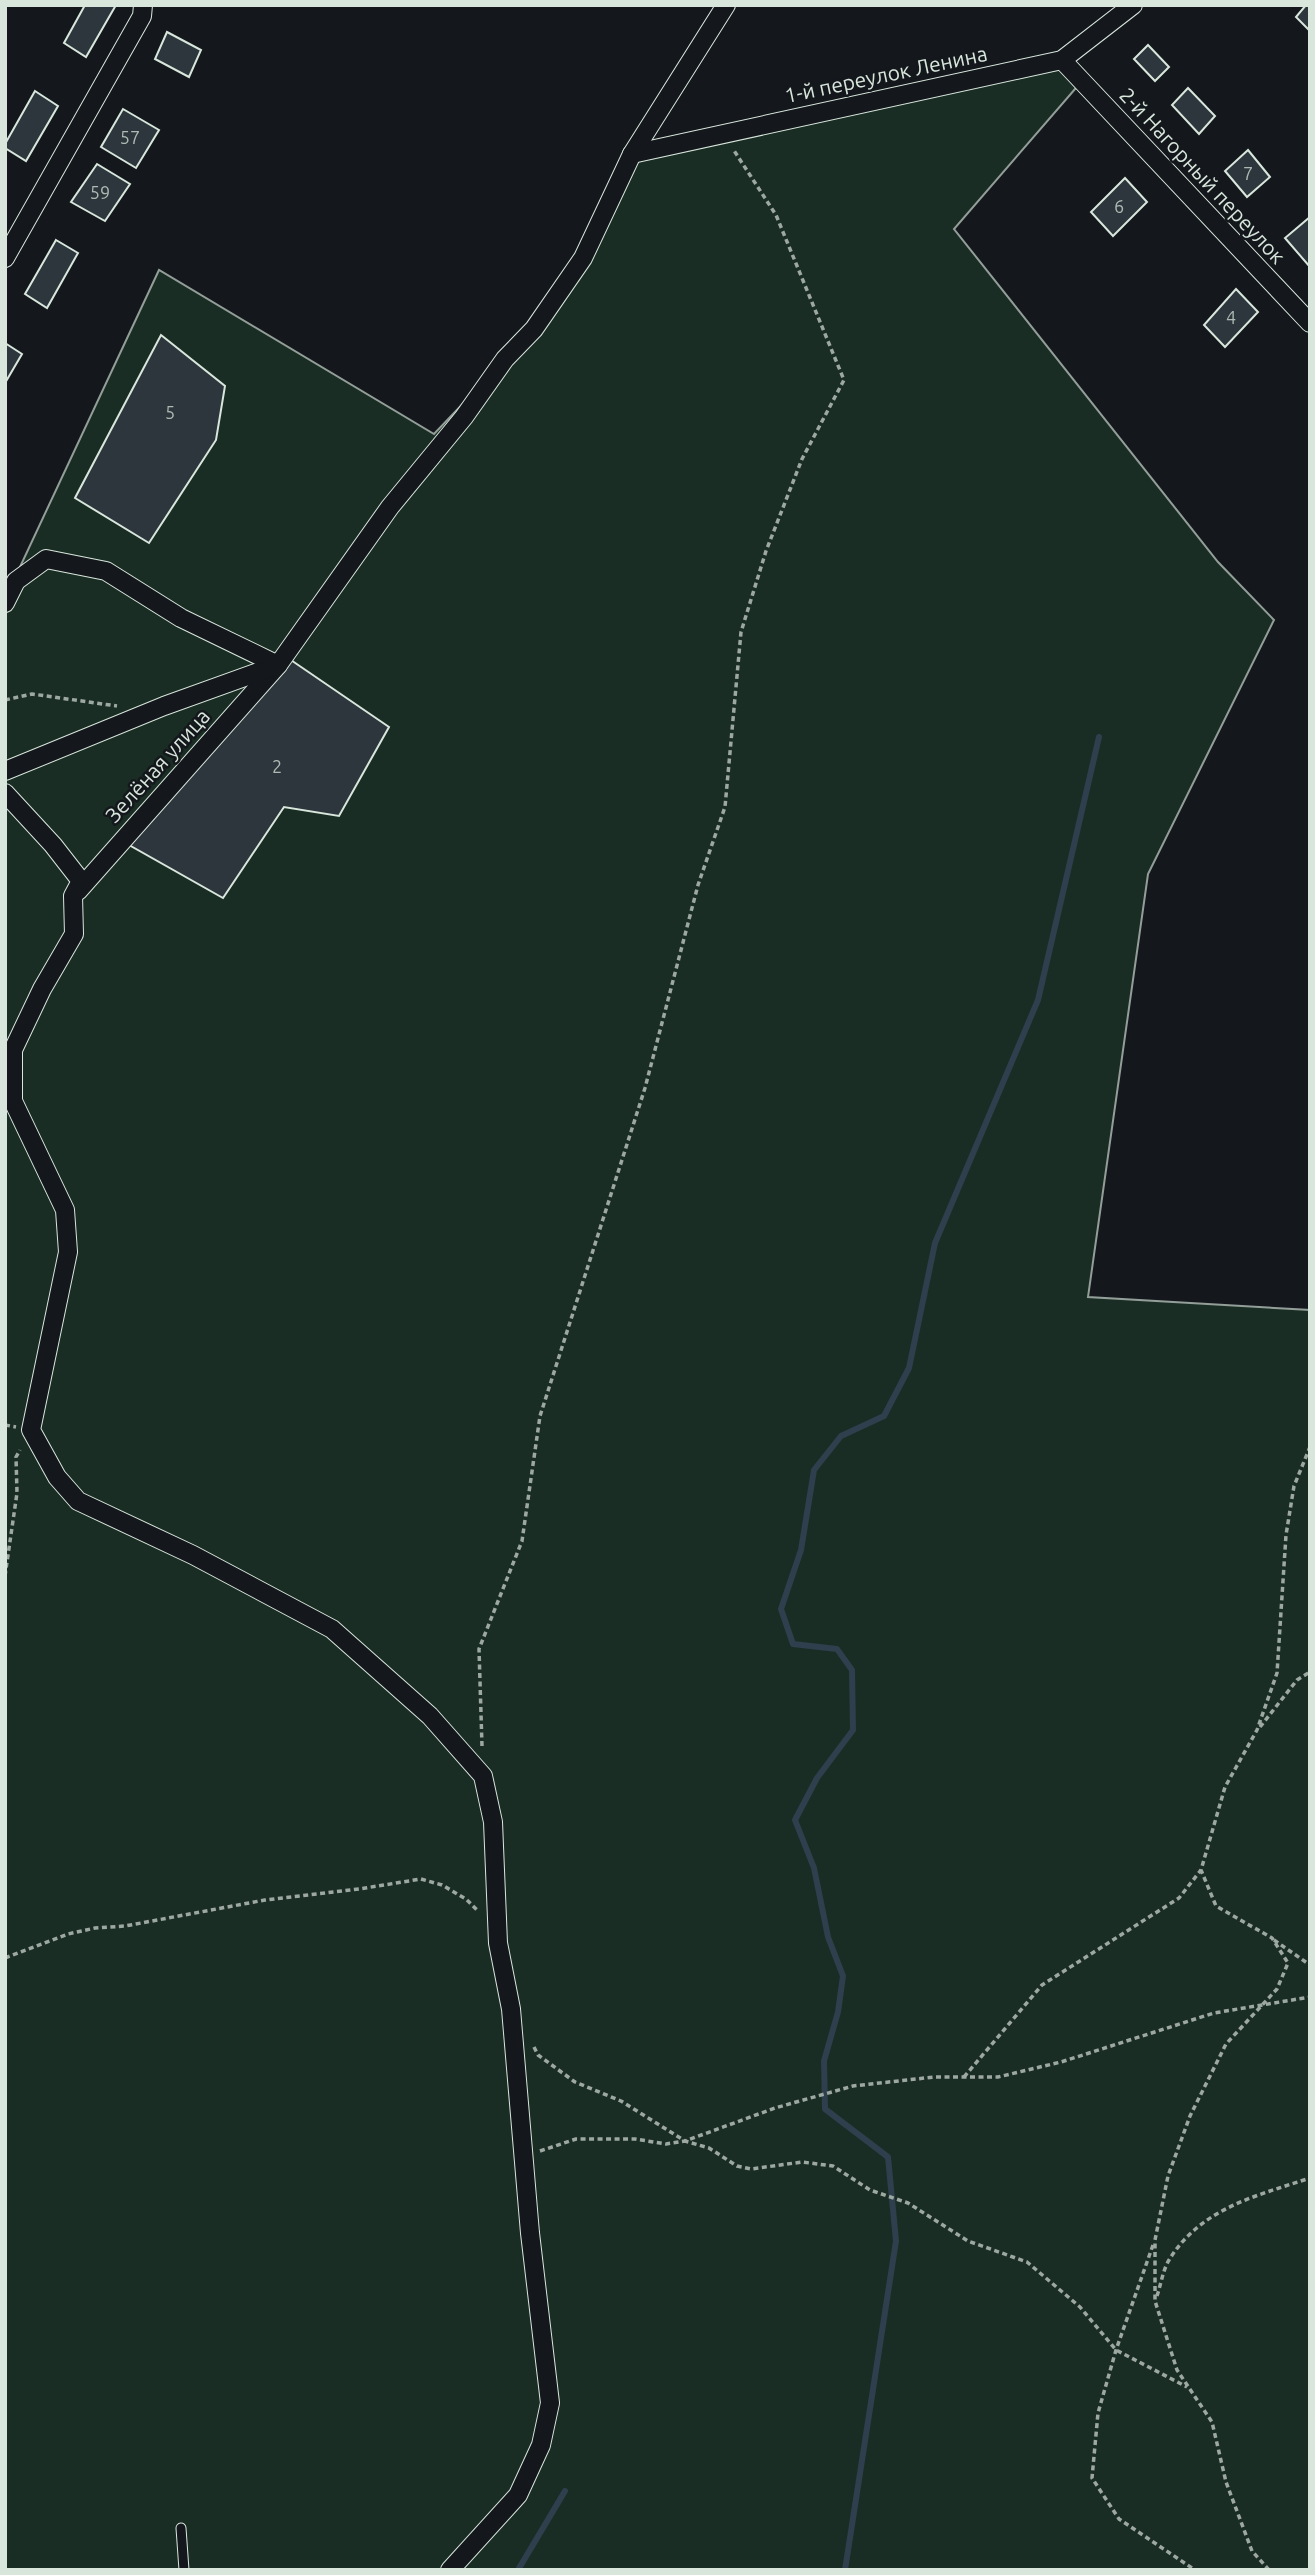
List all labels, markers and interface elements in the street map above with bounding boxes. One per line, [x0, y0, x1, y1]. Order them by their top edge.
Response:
street label: 1-й переулок Ленина [782, 41, 989, 107]
street label: 2-й Нагорный переулок [1115, 82, 1291, 268]
house number: 57 [120, 127, 140, 147]
house number: 7 [1243, 163, 1253, 183]
house number: 59 [90, 182, 110, 202]
house number: 6 [1114, 196, 1124, 216]
house number: 4 [1226, 307, 1236, 327]
house number: 5 [165, 402, 175, 422]
street label: Зелёная улица [100, 704, 214, 827]
house number: 2 [272, 756, 282, 776]

